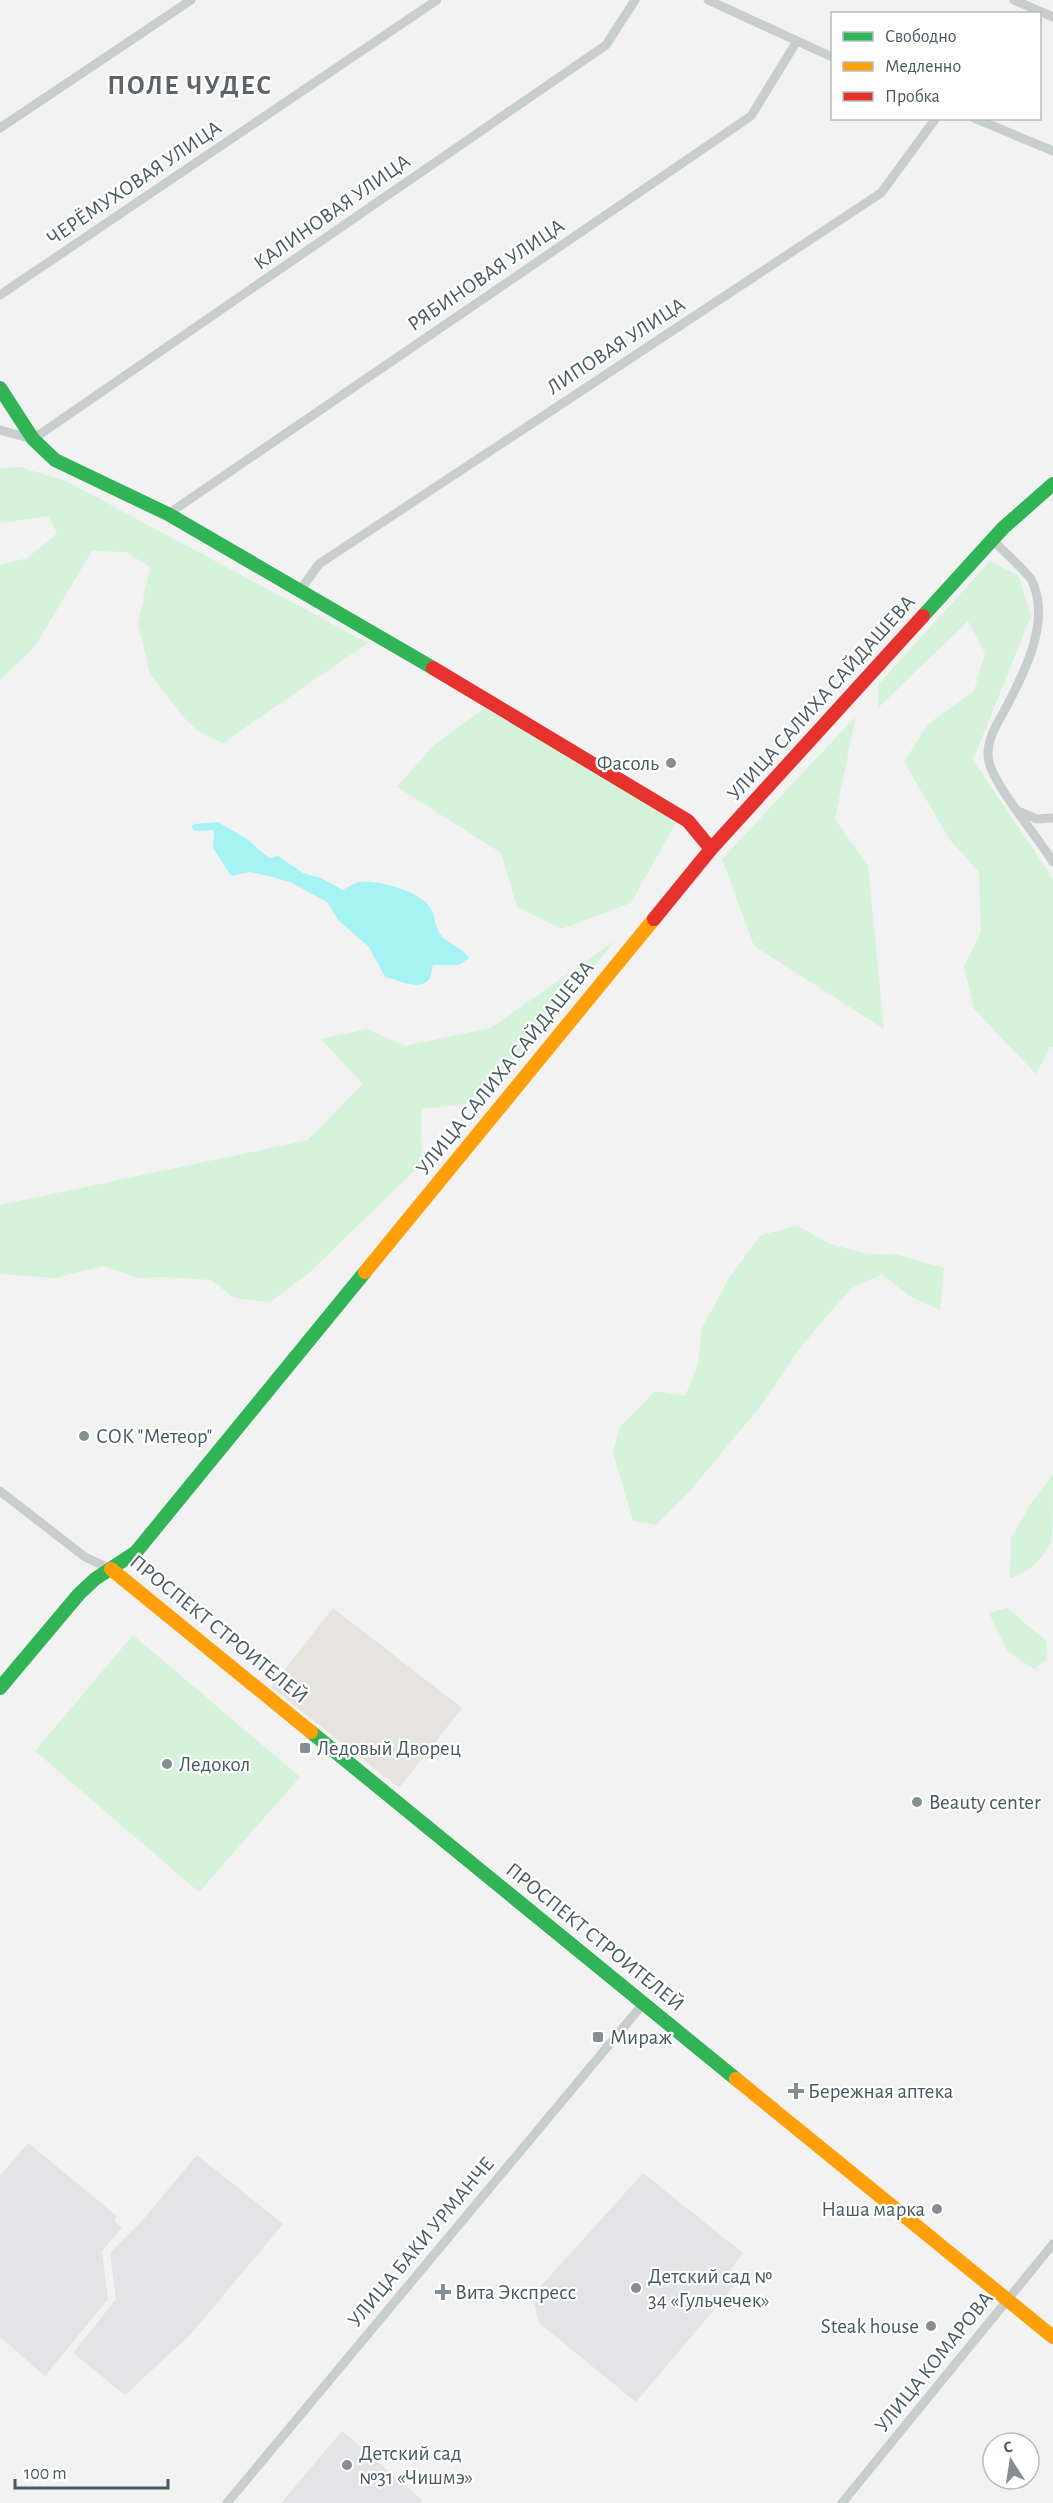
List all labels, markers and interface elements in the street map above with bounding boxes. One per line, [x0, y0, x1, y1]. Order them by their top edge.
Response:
legend [831, 12, 1041, 120]
text: Свободно [885, 27, 957, 46]
text: Медленно [885, 58, 961, 76]
district label: ПОЛЕ ЧУДЕС [107, 72, 273, 99]
text: Пробка [885, 87, 940, 106]
street label: ЧЕРЁМУХОВАЯ УЛИЦА [42, 116, 225, 249]
street label: КАЛИНОВАЯ УЛИЦА [250, 150, 414, 274]
street label: РЯБИНОВАЯ УЛИЦА [404, 215, 568, 335]
street label: ЛИПОВАЯ УЛИЦА [543, 294, 689, 398]
street label: УЛИЦА САЛИХА САЙДАШЕВА [723, 591, 919, 805]
place label: Фасоль [597, 753, 659, 774]
marker: Фасоль [664, 756, 678, 770]
street label: УЛИЦА САЛИХА САЙДАШЕВА [412, 956, 598, 1179]
place label: СОК "Метеор" [96, 1426, 212, 1447]
marker: СОК "Метеор" [77, 1429, 91, 1443]
street label: ПРОСПЕКТ СТРОИТЕЛЕЙ [126, 1550, 313, 1707]
place label: Ледовый Дворец [317, 1738, 461, 1759]
marker: Ледовый Дворец [298, 1741, 312, 1755]
place label: Ледокол [179, 1754, 250, 1775]
marker: Ледокол [160, 1757, 174, 1771]
place label: Beauty center [929, 1792, 1041, 1813]
marker: Beauty center [910, 1795, 924, 1809]
street label: ПРОСПЕКТ СТРОИТЕЛЕЙ [502, 1858, 689, 2015]
place label: Мираж [610, 2027, 672, 2048]
marker: Мираж [591, 2030, 605, 2044]
place label: Бережная аптека [808, 2081, 954, 2102]
marker: Бережная аптека [789, 2084, 803, 2098]
street label: УЛИЦА БАКИ УРМАНЧЕ [344, 2153, 498, 2331]
place label: Наша марка [821, 2199, 925, 2220]
marker: Наша марка [930, 2202, 944, 2216]
place label: Детский сад № 34 «Гульчечек» [648, 2266, 772, 2311]
marker: Детский сад № 34 «Гульчечек» [629, 2281, 643, 2295]
place label: Вита Экспресс [455, 2282, 576, 2303]
marker: Вита Экспресс [436, 2285, 450, 2299]
street label: УЛИЦА КОМАРОВА [871, 2288, 997, 2436]
place label: Steak house [821, 2316, 919, 2337]
marker: Steak house [924, 2319, 938, 2333]
north arrow [981, 2431, 1041, 2491]
text: С [1002, 2439, 1014, 2456]
place label: Детский сад №31 «Чишмэ» [359, 2443, 473, 2488]
scale bar [15, 2452, 168, 2490]
marker: Детский сад №31 «Чишмэ» [340, 2458, 354, 2472]
text: 100 m [24, 2465, 67, 2483]

